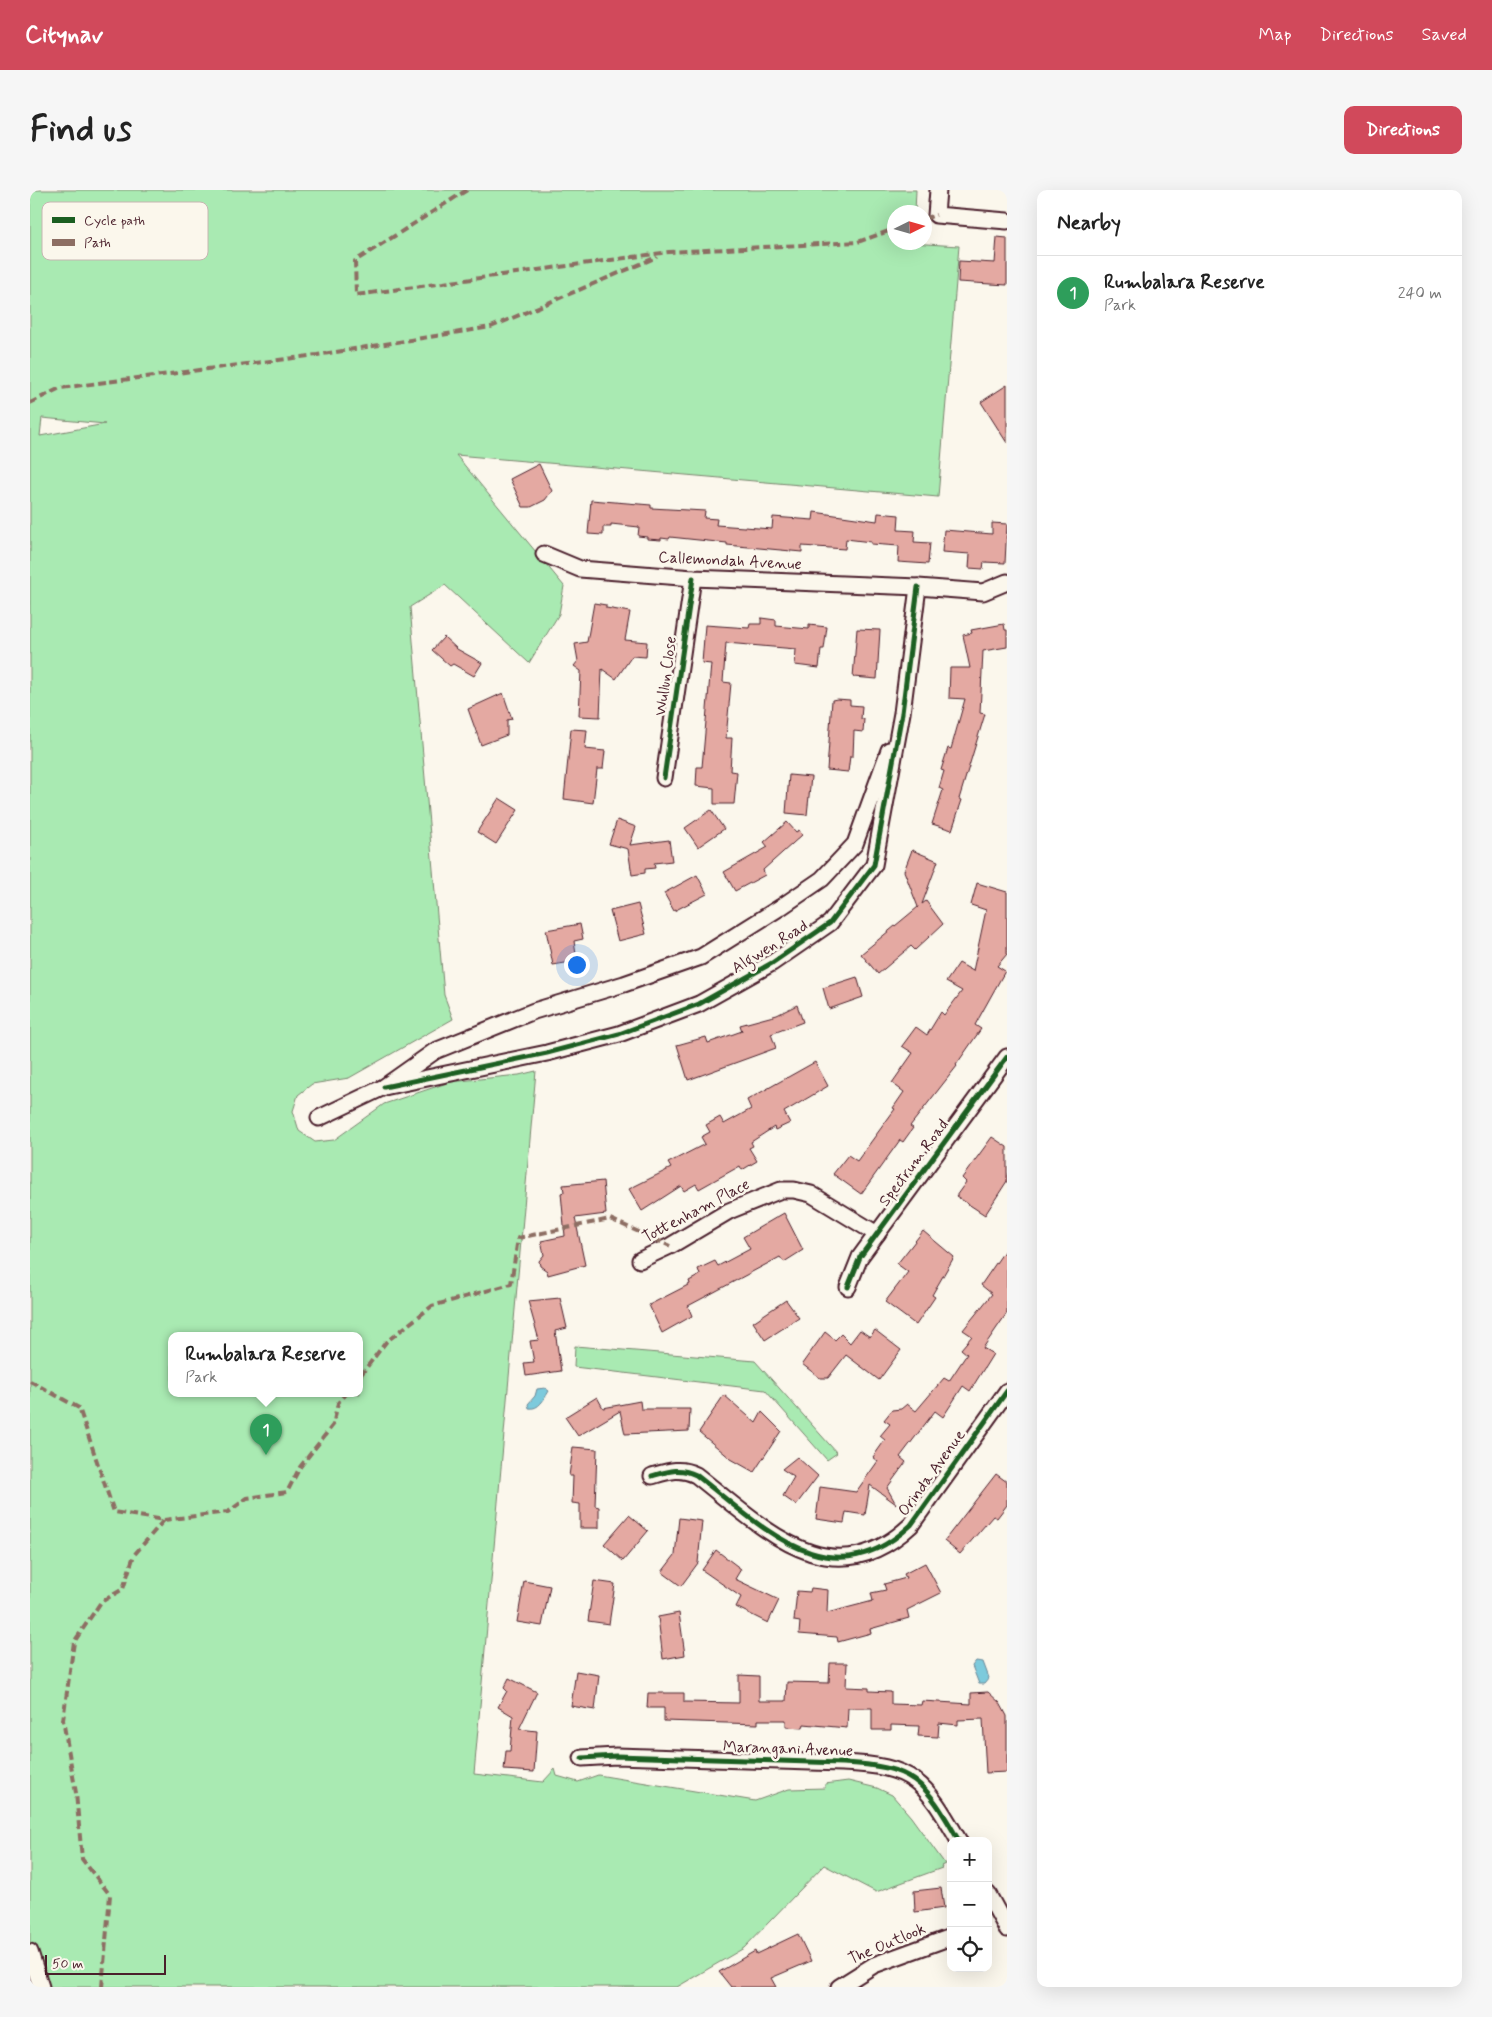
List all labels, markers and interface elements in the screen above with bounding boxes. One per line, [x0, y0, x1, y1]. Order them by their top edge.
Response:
text: Citynav [25, 20, 103, 51]
text: Map [1259, 23, 1292, 47]
text: Directions [1320, 23, 1394, 47]
text: Saved [1422, 23, 1467, 47]
button: Directions [1344, 106, 1462, 154]
text: Find us [30, 107, 132, 153]
legend [42, 202, 208, 260]
north arrow [887, 205, 932, 250]
text: Nearby [1057, 209, 1121, 237]
text: Cycle path [84, 212, 145, 230]
text: Path [84, 234, 111, 252]
text: Rumbalara Reserve [1104, 270, 1264, 295]
text: 1 [1069, 283, 1077, 304]
text: 240 m [1398, 283, 1442, 304]
text: Park [1104, 295, 1136, 316]
street label: Callemondah Avenue [658, 547, 802, 575]
street label: Wullun Close [650, 635, 682, 717]
street label: Algwen Road [728, 915, 813, 980]
your location [564, 952, 590, 978]
street label: Spectrum Road [874, 1115, 954, 1211]
street label: Tottenham Place [639, 1174, 753, 1248]
popup [168, 1332, 363, 1397]
text: Rumbalara Reserve [185, 1342, 346, 1367]
text: Park [185, 1367, 217, 1388]
pin: 1 [250, 1414, 282, 1455]
street label: Orinda Avenue [893, 1425, 971, 1521]
street label: Marangani Avenue [723, 1736, 853, 1762]
map controls [947, 1837, 992, 1972]
button: + [947, 1837, 992, 1882]
button: − [947, 1882, 992, 1927]
street label: The Outlook [845, 1918, 929, 1970]
button: locate [947, 1927, 992, 1972]
scale bar [45, 1952, 166, 1975]
text: 50 m [52, 1955, 83, 1973]

